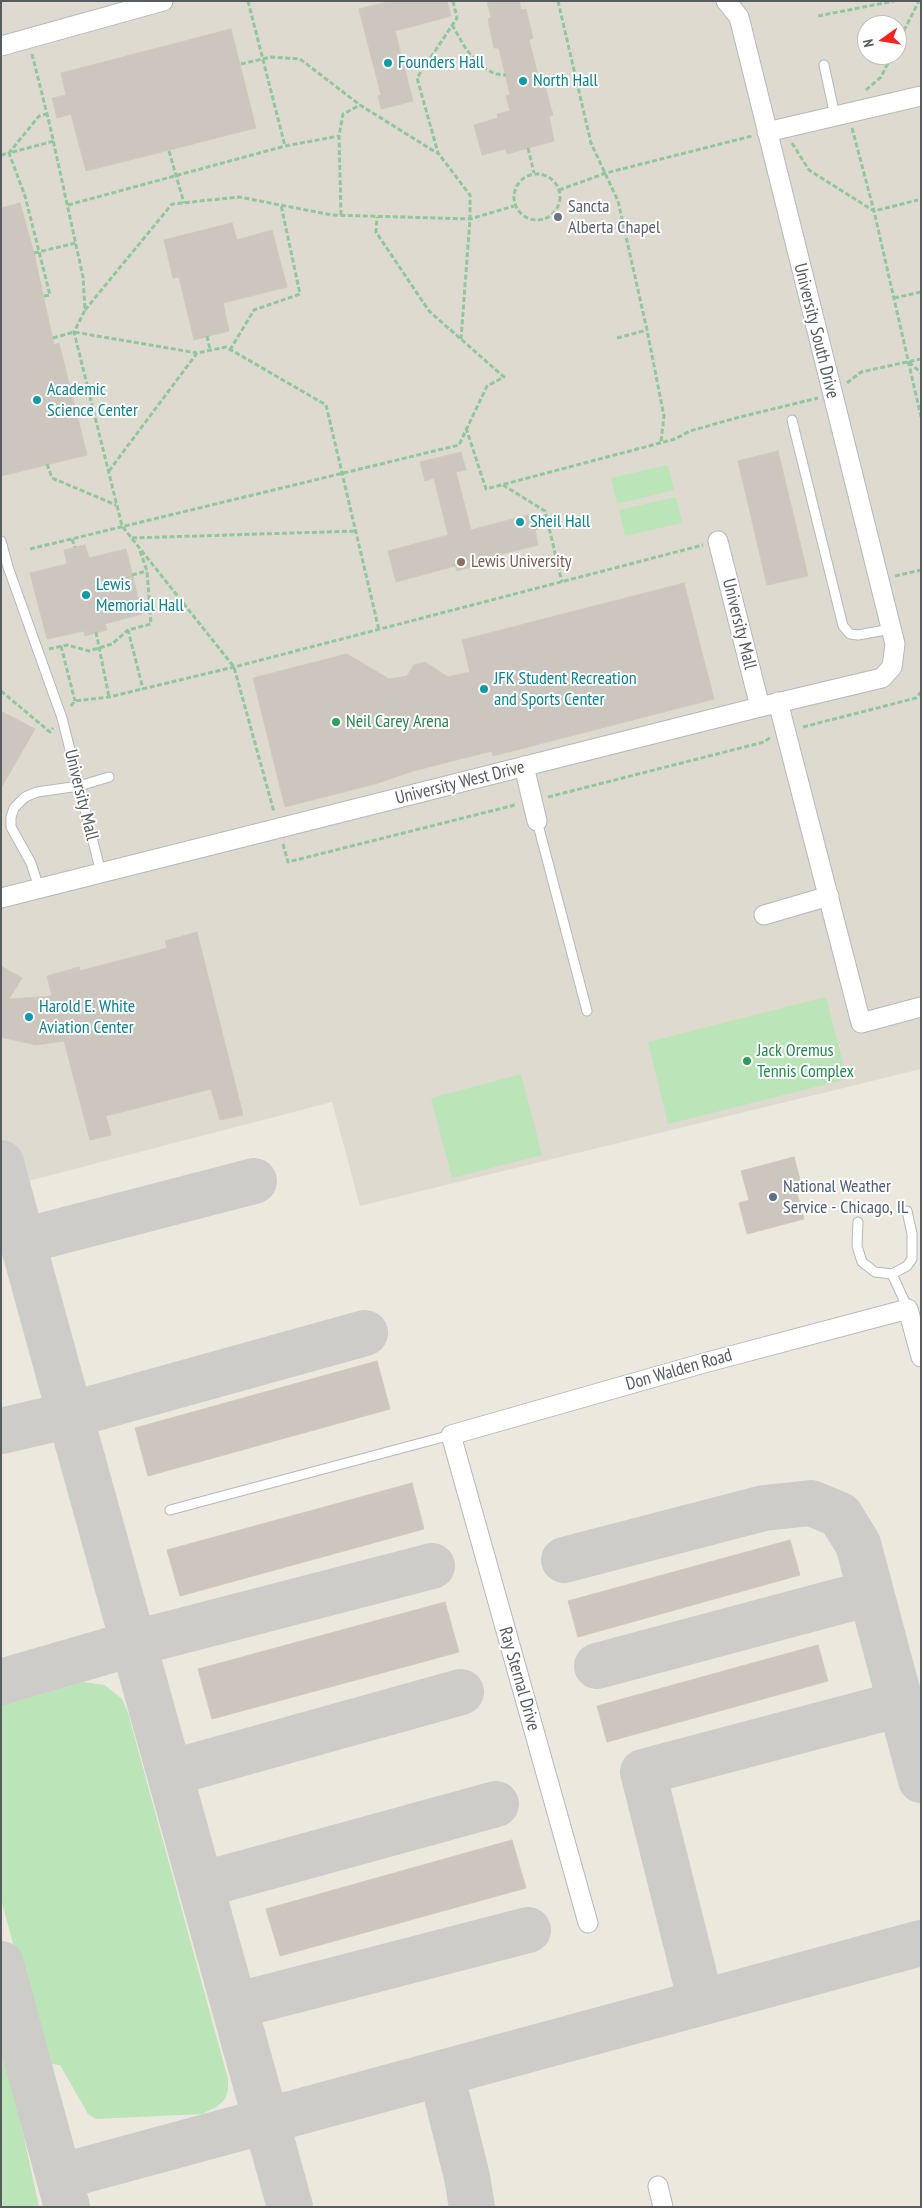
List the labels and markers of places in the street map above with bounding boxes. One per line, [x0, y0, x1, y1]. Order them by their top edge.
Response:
place label: Founders Hall [398, 52, 484, 74]
marker: Founders Hall [382, 57, 394, 69]
place label: North Hall [533, 70, 598, 92]
marker: North Hall [517, 75, 529, 87]
place label: Sancta Alberta Chapel [568, 196, 660, 238]
marker: Sancta Alberta Chapel [552, 211, 564, 223]
place label: Academic Science Center [47, 379, 138, 422]
marker: Academic Science Center [31, 394, 43, 406]
place label: Sheil Hall [530, 511, 590, 533]
marker: Sheil Hall [514, 516, 526, 528]
place label: Lewis University [471, 551, 572, 573]
marker: Lewis University [455, 556, 467, 568]
place label: Lewis Memorial Hall [96, 574, 184, 616]
marker: Lewis Memorial Hall [80, 589, 92, 601]
place label: JFK Student Recreation and Sports Center [494, 668, 637, 711]
marker: JFK Student Recreation and Sports Center [478, 683, 490, 695]
place label: Neil Carey Arena [346, 711, 449, 733]
marker: Neil Carey Arena [330, 716, 342, 728]
place label: Harold E. White Aviation Center [39, 996, 135, 1038]
marker: Harold E. White Aviation Center [23, 1011, 35, 1023]
place label: Jack Oremus Tennis Complex [757, 1040, 854, 1082]
marker: Jack Oremus Tennis Complex [741, 1055, 753, 1067]
place label: National Weather Service - Chicago, IL [783, 1176, 908, 1218]
marker: National Weather Service - Chicago, IL [767, 1191, 779, 1203]

